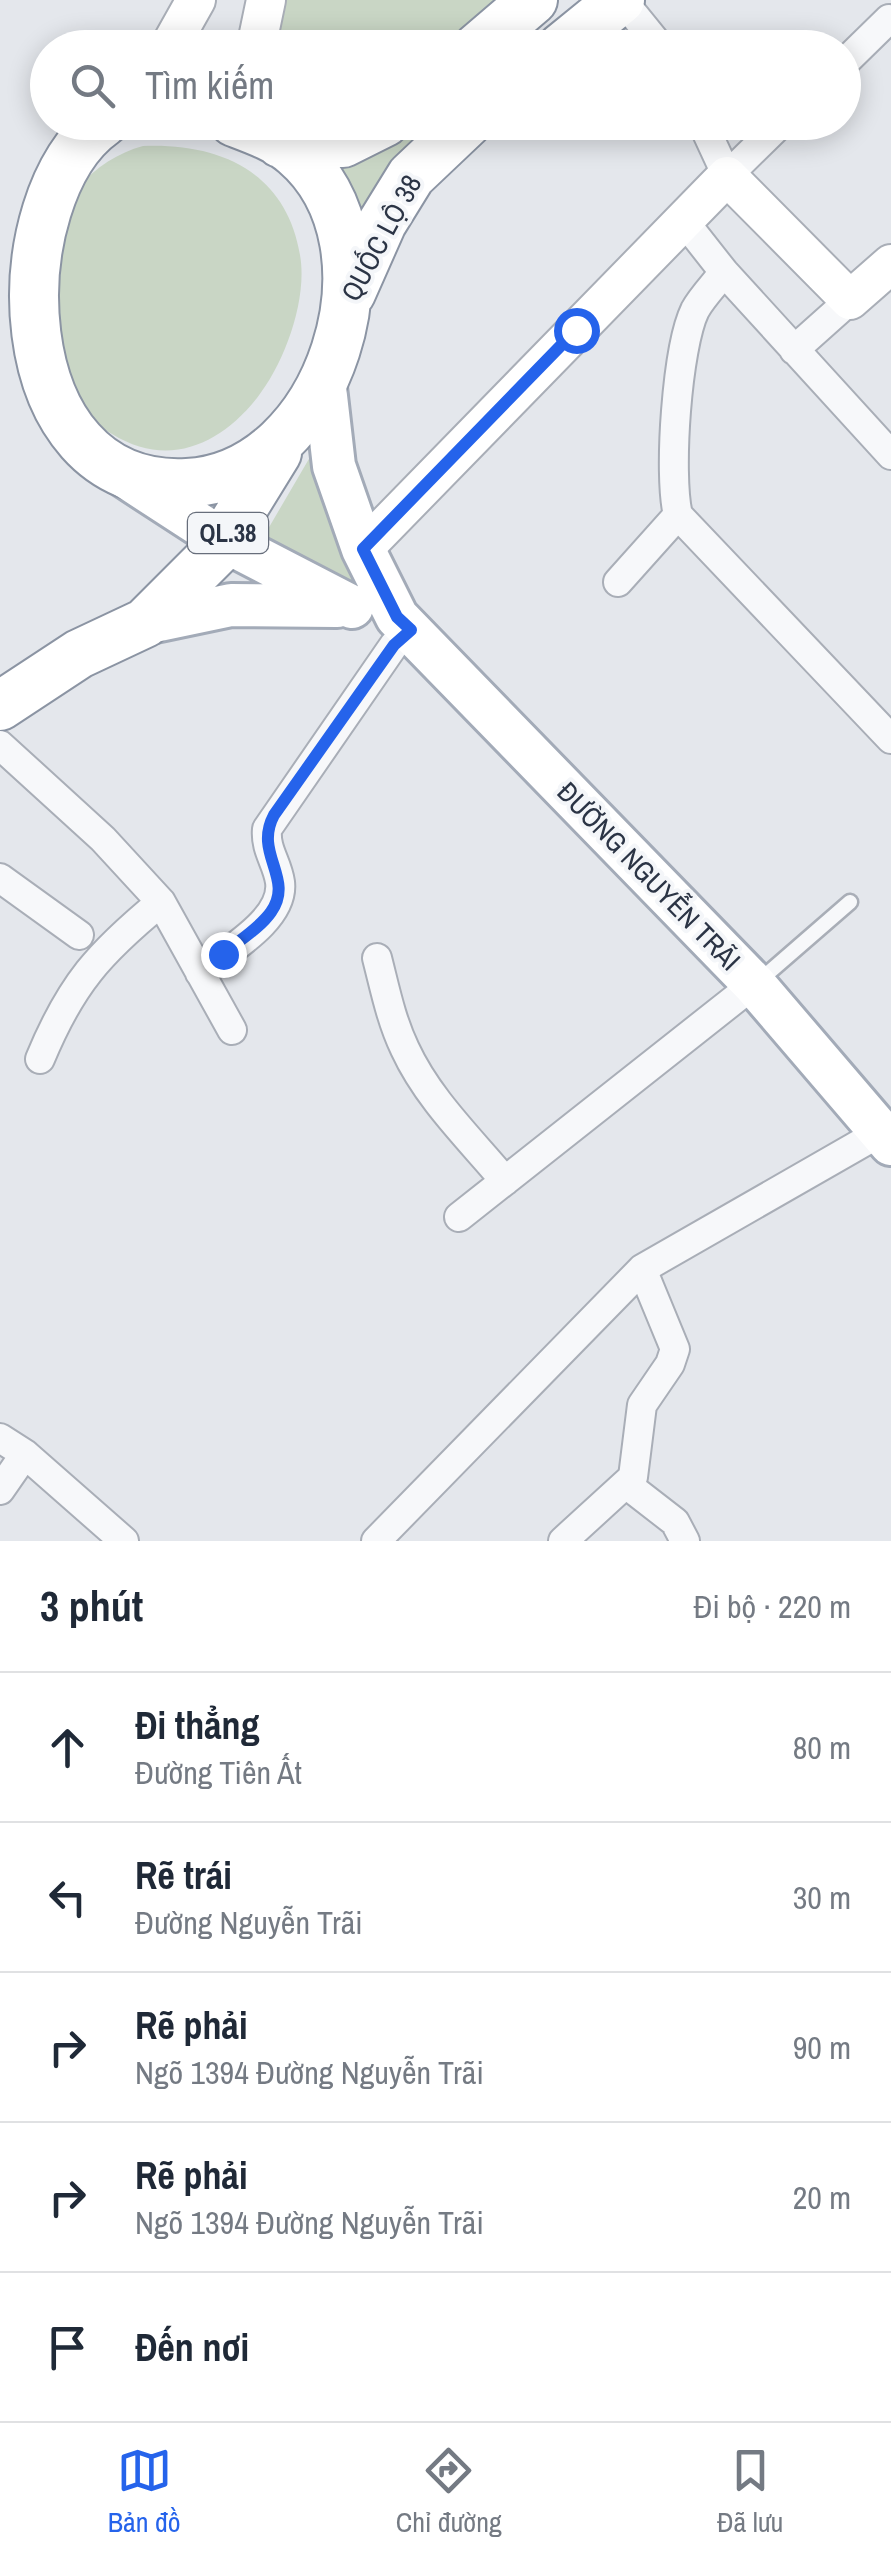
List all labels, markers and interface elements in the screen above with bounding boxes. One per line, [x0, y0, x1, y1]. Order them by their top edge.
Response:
search box [30, 30, 861, 140]
icon: search [65, 58, 120, 113]
text: Tìm kiếm [145, 60, 274, 111]
street label: QUỐC LỘ 38 [332, 168, 430, 308]
route start [554, 308, 600, 354]
road number: QL.38 [188, 513, 268, 553]
street label: ĐƯỜNG NGUYỄN TRÃI [549, 773, 749, 979]
route end [201, 932, 247, 978]
text: 3 phút [40, 1578, 143, 1634]
text: Đi bộ · 220 m [693, 1585, 851, 1628]
text: Đi thẳng [135, 1700, 260, 1751]
icon: ahead [40, 1720, 95, 1775]
text: 80 m [793, 1726, 851, 1769]
text: Đường Tiên Ất [135, 1751, 302, 1794]
text: Rẽ trái [135, 1850, 232, 1901]
icon: left [40, 1870, 95, 1925]
text: 30 m [793, 1876, 851, 1919]
text: Đường Nguyễn Trãi [135, 1901, 363, 1944]
text: Rẽ phải [135, 2000, 248, 2051]
icon: right [40, 2020, 95, 2075]
text: 90 m [793, 2026, 851, 2069]
text: Ngõ 1394 Đường Nguyễn Trãi [135, 2051, 484, 2094]
text: Rẽ phải [135, 2150, 248, 2201]
icon: right [40, 2170, 95, 2225]
text: 20 m [793, 2176, 851, 2219]
text: Ngõ 1394 Đường Nguyễn Trãi [135, 2201, 484, 2244]
icon: arrive [40, 2320, 95, 2375]
text: Đến nơi [135, 2322, 249, 2373]
tab: Bản đồ [108, 2443, 180, 2541]
tab: Chỉ đường [396, 2443, 502, 2541]
tab: Đã lưu [717, 2443, 783, 2541]

